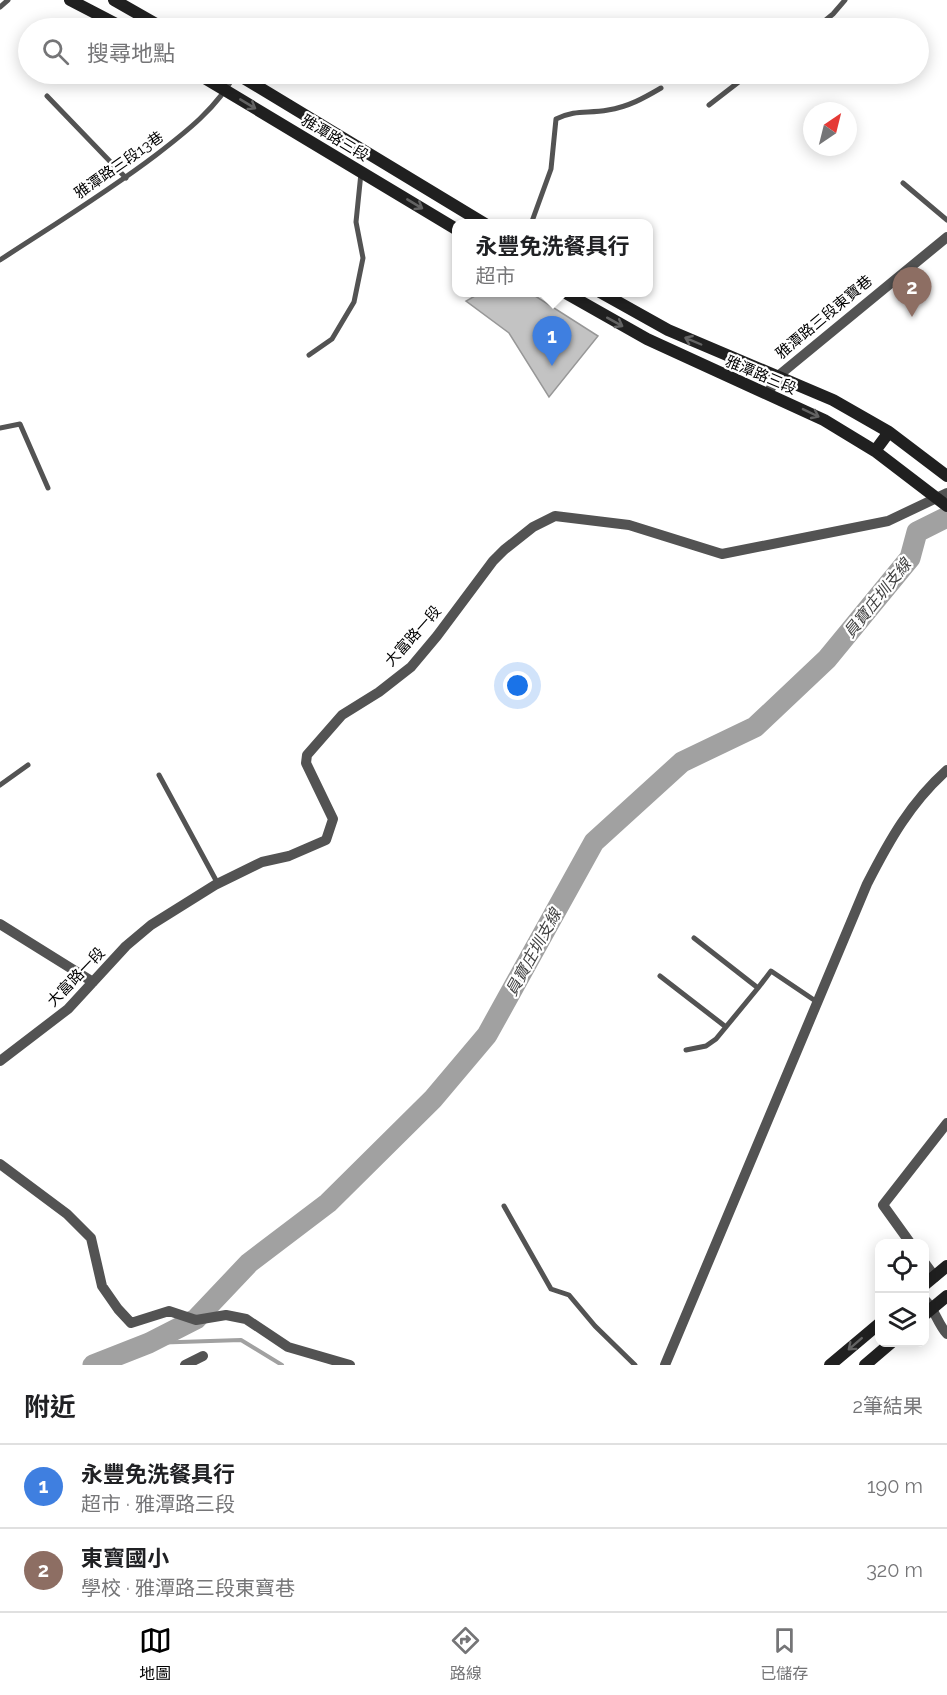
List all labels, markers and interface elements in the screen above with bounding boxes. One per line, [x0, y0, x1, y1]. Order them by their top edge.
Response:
search box [18, 18, 929, 84]
icon: search [39, 35, 72, 68]
text: 搜尋地點 [87, 40, 175, 66]
one-way arrow [239, 98, 256, 110]
north arrow [803, 102, 857, 156]
street label: 雅潭路三段 [298, 111, 372, 165]
street label: 雅潭路三段13巷 [71, 128, 167, 202]
one-way arrow [406, 199, 423, 211]
popup [452, 219, 653, 297]
text: 永豐免洗餐具行 [475, 233, 630, 259]
text: 超市 [475, 264, 515, 288]
pin: 2 [892, 268, 932, 317]
street label: 雅潭路三段東寶巷 [772, 272, 876, 362]
pin: 1 [532, 316, 572, 366]
one-way arrow [606, 316, 623, 328]
one-way arrow [684, 335, 702, 346]
street label: 雅潭路三段 [723, 352, 799, 398]
one-way arrow [801, 408, 819, 419]
water label: 員寶庄圳支線 [840, 553, 916, 642]
street label: 大富路一段 [381, 602, 445, 670]
your location [503, 671, 532, 700]
water label: 員寶庄圳支線 [502, 904, 566, 999]
street label: 大富路一段 [43, 944, 109, 1010]
map controls [875, 1239, 929, 1347]
button: locate [875, 1239, 929, 1293]
button: layers [875, 1293, 929, 1347]
one-way arrow [848, 1337, 863, 1351]
text: 附近 [24, 1392, 76, 1422]
text: 2筆結果 [853, 1394, 923, 1418]
text: 永豐免洗餐具行 [81, 1461, 235, 1487]
text: 1 [39, 1474, 48, 1498]
text: 190 m [867, 1474, 923, 1498]
text: 超市 · 雅潭路三段 [81, 1492, 235, 1516]
text: 東寶國小 [81, 1545, 169, 1571]
text: 2 [38, 1558, 49, 1582]
text: 320 m [866, 1558, 923, 1582]
text: 學校 · 雅潭路三段東寶巷 [81, 1576, 295, 1600]
tab: 地圖 [139, 1624, 172, 1684]
tab: 路線 [449, 1624, 482, 1684]
tab: 已儲存 [760, 1624, 808, 1684]

